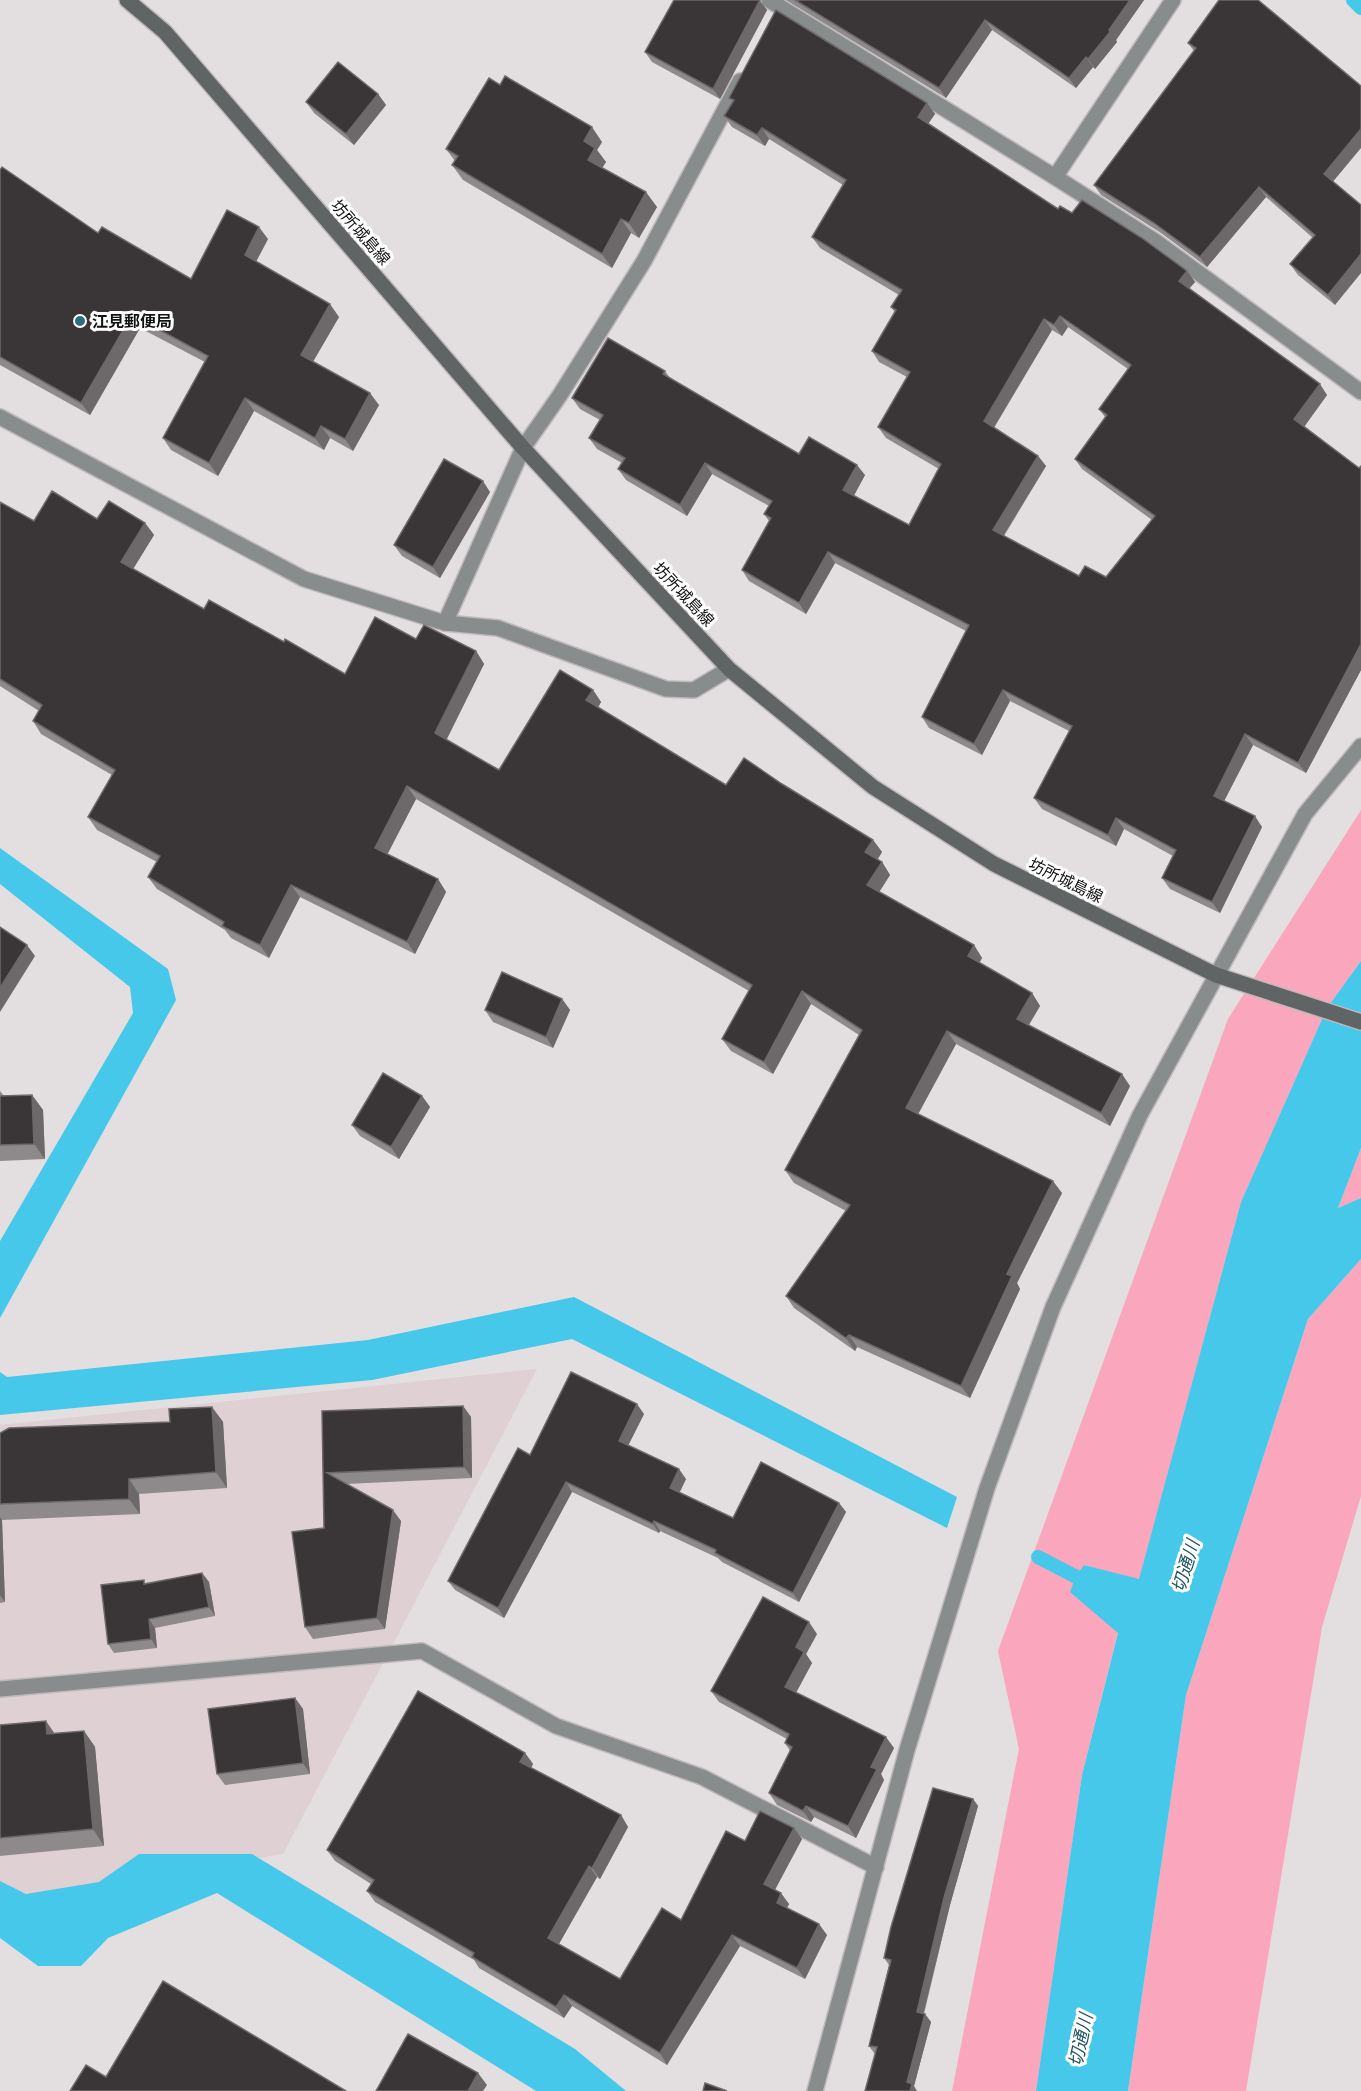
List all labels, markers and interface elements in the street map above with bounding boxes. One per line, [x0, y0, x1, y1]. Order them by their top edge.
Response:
street label: 坊所城島線 [326, 195, 396, 269]
place label: 江見郵便局 [92, 310, 172, 332]
marker: 江見郵便局 [73, 314, 87, 328]
street label: 坊所城島線 [649, 557, 719, 631]
street label: 坊所城島線 [1025, 853, 1107, 907]
water label: 切通川 [1166, 1535, 1205, 1595]
water label: 切通川 [1063, 2009, 1098, 2069]

